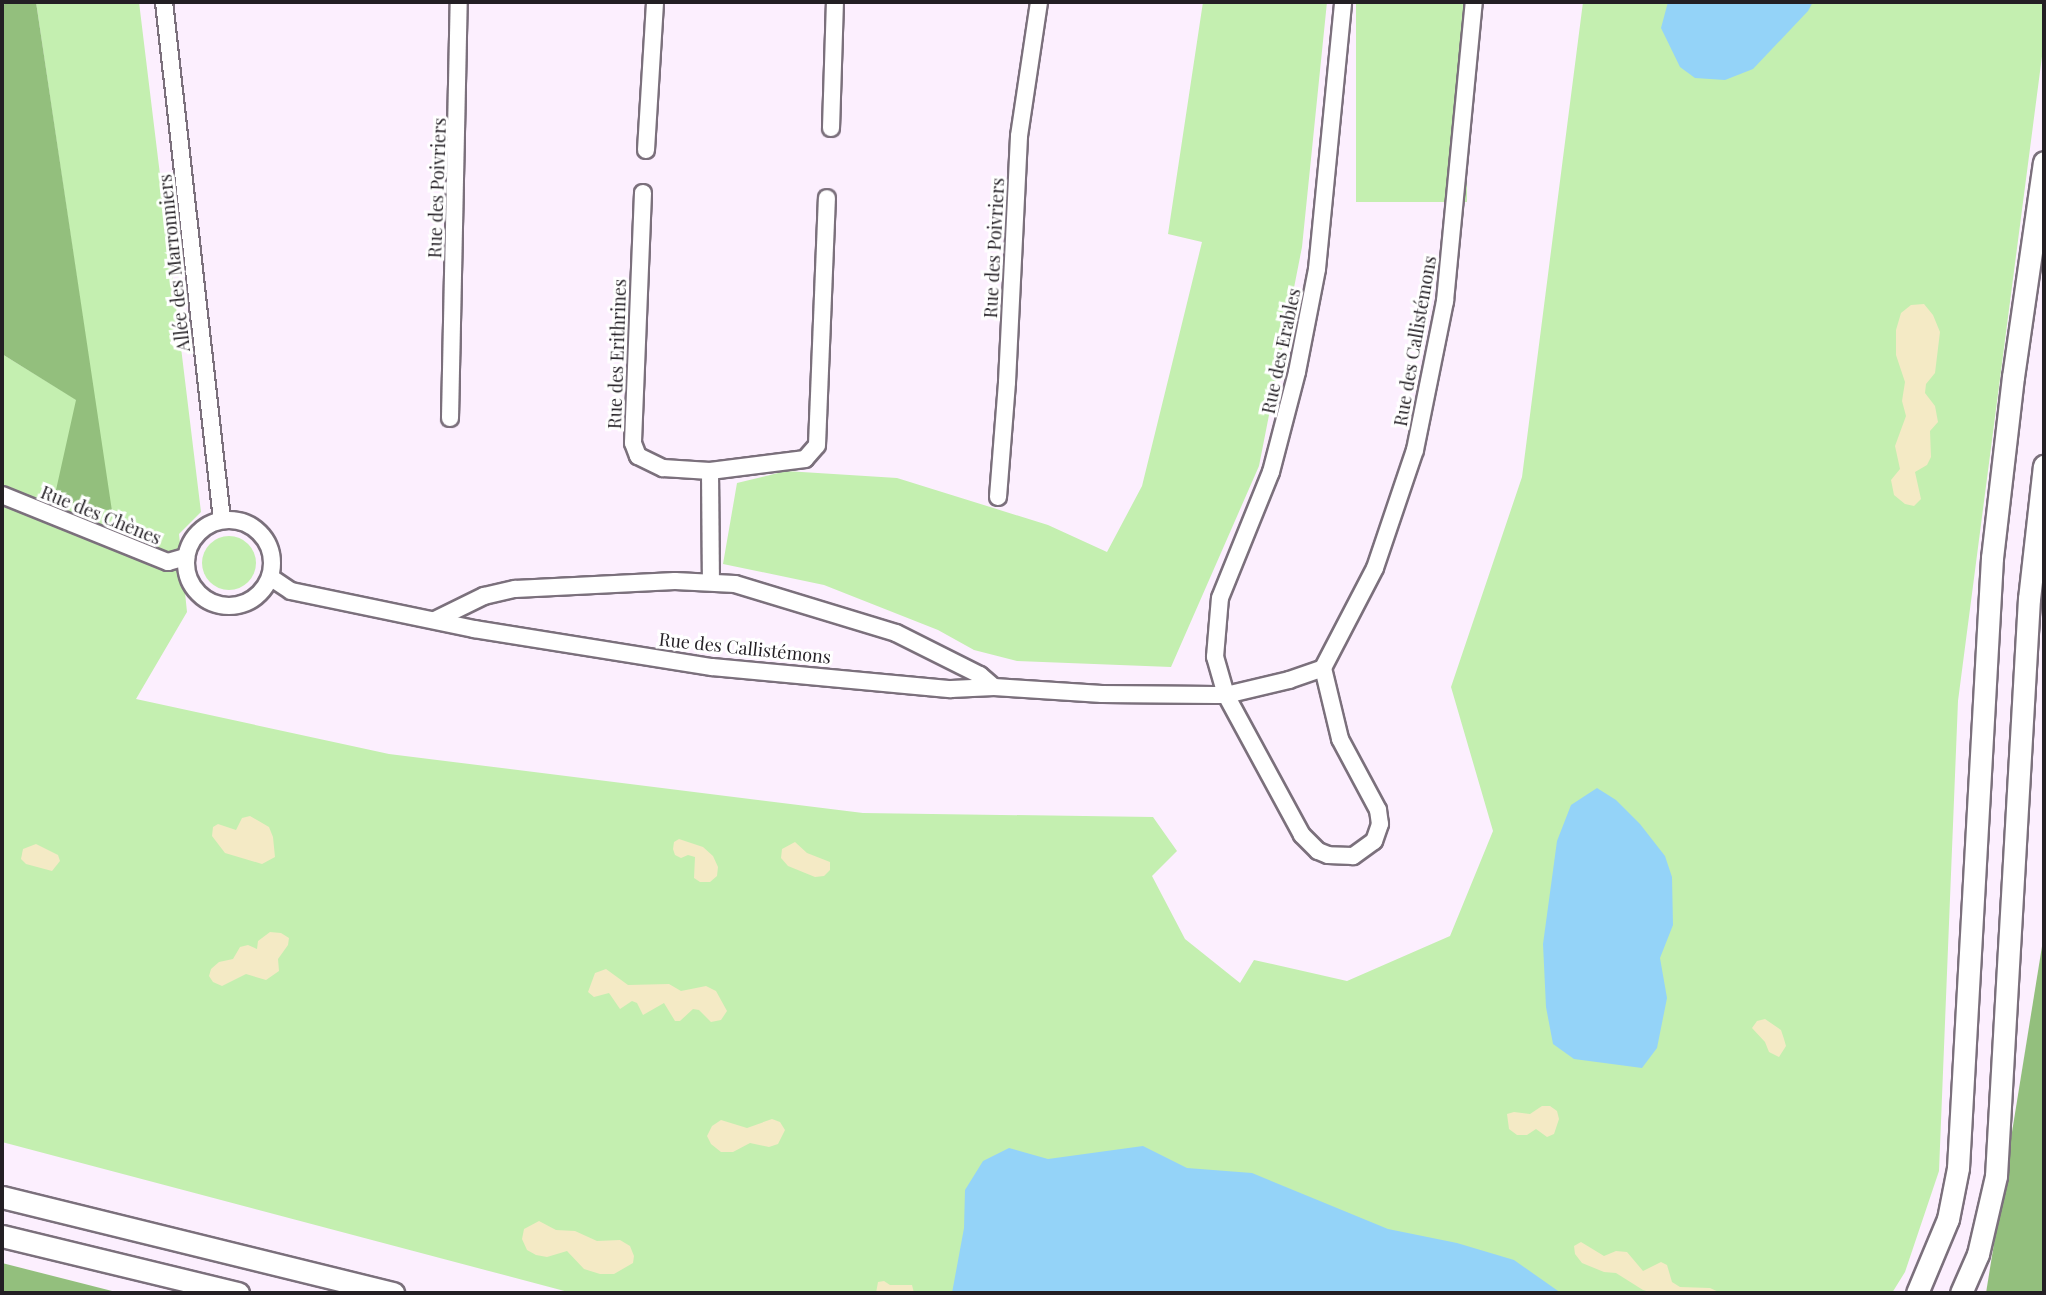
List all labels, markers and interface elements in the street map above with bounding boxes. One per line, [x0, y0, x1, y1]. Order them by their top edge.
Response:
street label: Rue des Poivriers [424, 117, 450, 259]
street label: Allée des Marronniers [154, 173, 194, 353]
street label: Rue des Poivriers [980, 177, 1008, 319]
street label: Rue des Callistémons [1389, 254, 1441, 428]
street label: Rue des Erithrines [604, 279, 630, 429]
street label: Rue des Erables [1257, 286, 1305, 416]
street label: Rue des Chènes [38, 481, 164, 549]
street label: Rue des Callistémons [658, 628, 832, 668]

